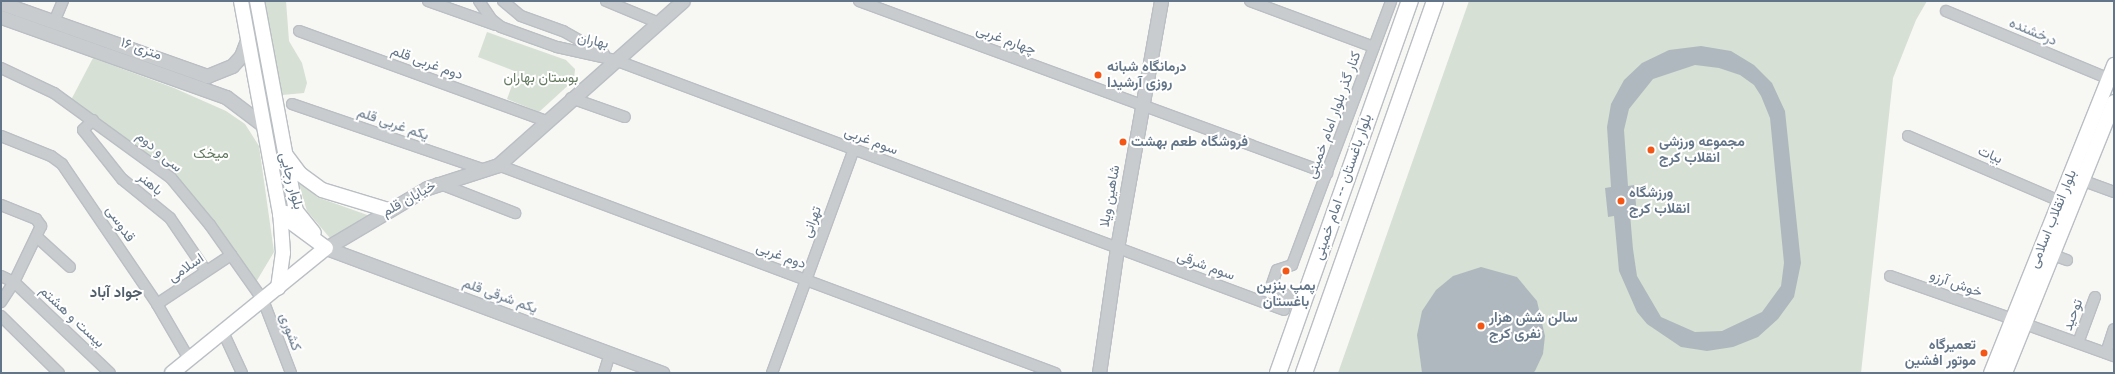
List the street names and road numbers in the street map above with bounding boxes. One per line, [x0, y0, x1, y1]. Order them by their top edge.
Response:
street label: درخشنده [2007, 14, 2059, 50]
street label: چهارم غربی [974, 21, 1038, 59]
street label: بهاران [576, 30, 610, 52]
street label: ۱۶ متری [118, 34, 164, 64]
street label: دوم غربی قلم [389, 42, 465, 84]
street label: کنار گذر بلوار امام خمینی [1303, 49, 1365, 181]
street label: یکم غربی قلم [355, 104, 431, 144]
street label: بلوار باغستان -- امام خمینی [1310, 112, 1376, 262]
street label: سوم غربی [842, 123, 900, 159]
street label: سی و دوم [133, 128, 185, 176]
street label: بیات [1975, 142, 2005, 168]
street label: بلوار رجایی [275, 151, 307, 211]
street label: شاهین ویلا [1096, 164, 1124, 228]
street label: بلوار انقلاب اسلامی [2026, 167, 2080, 271]
street label: باهنر [134, 169, 166, 199]
street label: خیابان قلم [379, 177, 439, 221]
street label: قدوسی [102, 203, 138, 245]
street label: تهرانی [799, 204, 825, 240]
street label: دوم غربی [754, 239, 808, 273]
street label: سوم شرقی [1175, 248, 1237, 284]
street label: اسلامی [165, 250, 207, 286]
street label: خوش آرزو [1928, 267, 1984, 301]
street label: یکم شرقی قلم [460, 275, 540, 317]
street label: بیست و هشتم [36, 283, 108, 351]
street label: توحید [2059, 297, 2087, 333]
street label: کشوری [275, 311, 305, 353]

